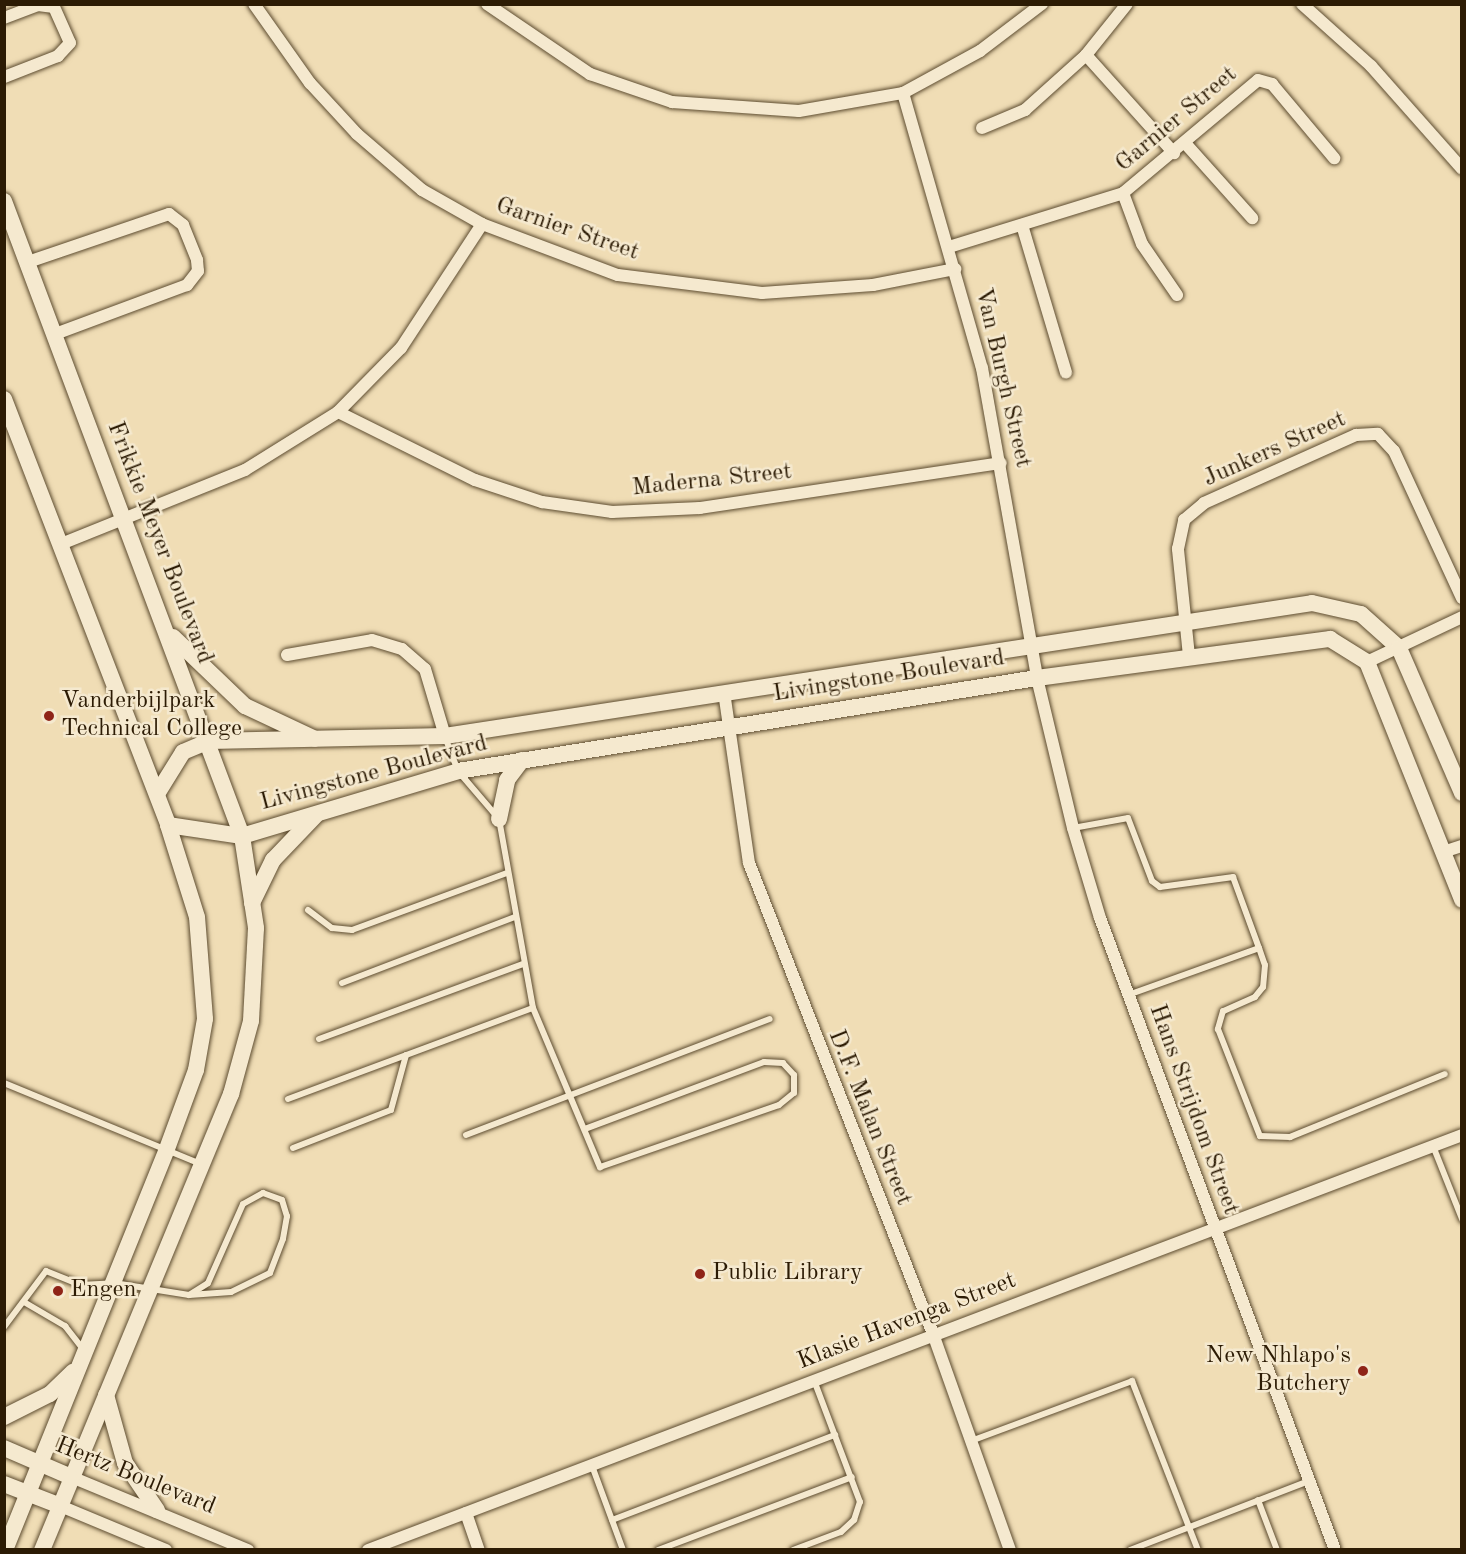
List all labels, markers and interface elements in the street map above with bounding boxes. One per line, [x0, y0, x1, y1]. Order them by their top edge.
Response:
street label: Garnier Street [1110, 61, 1244, 179]
street label: Garnier Street [492, 192, 642, 268]
street label: Van Burgh Street [967, 285, 1037, 471]
street label: Junkers Street [1199, 406, 1351, 494]
street label: Frikkie Meyer Boulevard [99, 418, 219, 668]
street label: Maderna Street [631, 458, 793, 504]
street label: Livingstone Boulevard [771, 644, 1007, 710]
place label: Vanderbijlpark Technical College [61, 688, 242, 744]
marker: Vanderbijlpark Technical College [42, 709, 56, 723]
street label: Livingstone Boulevard [257, 730, 491, 818]
street label: Hans Strijdom Street [1142, 1001, 1244, 1219]
street label: D.F. Malan Street [821, 1026, 917, 1210]
place label: Public Library [712, 1260, 863, 1288]
marker: Public Library [693, 1267, 707, 1281]
street label: Klasie Havenga Street [794, 1267, 1020, 1377]
place label: Engen [70, 1277, 136, 1305]
marker: Engen [51, 1284, 65, 1298]
place label: New Nhlapo's Butchery [1206, 1343, 1351, 1399]
marker: New Nhlapo's Butchery [1356, 1364, 1370, 1378]
street label: Hertz Boulevard [51, 1432, 219, 1522]

